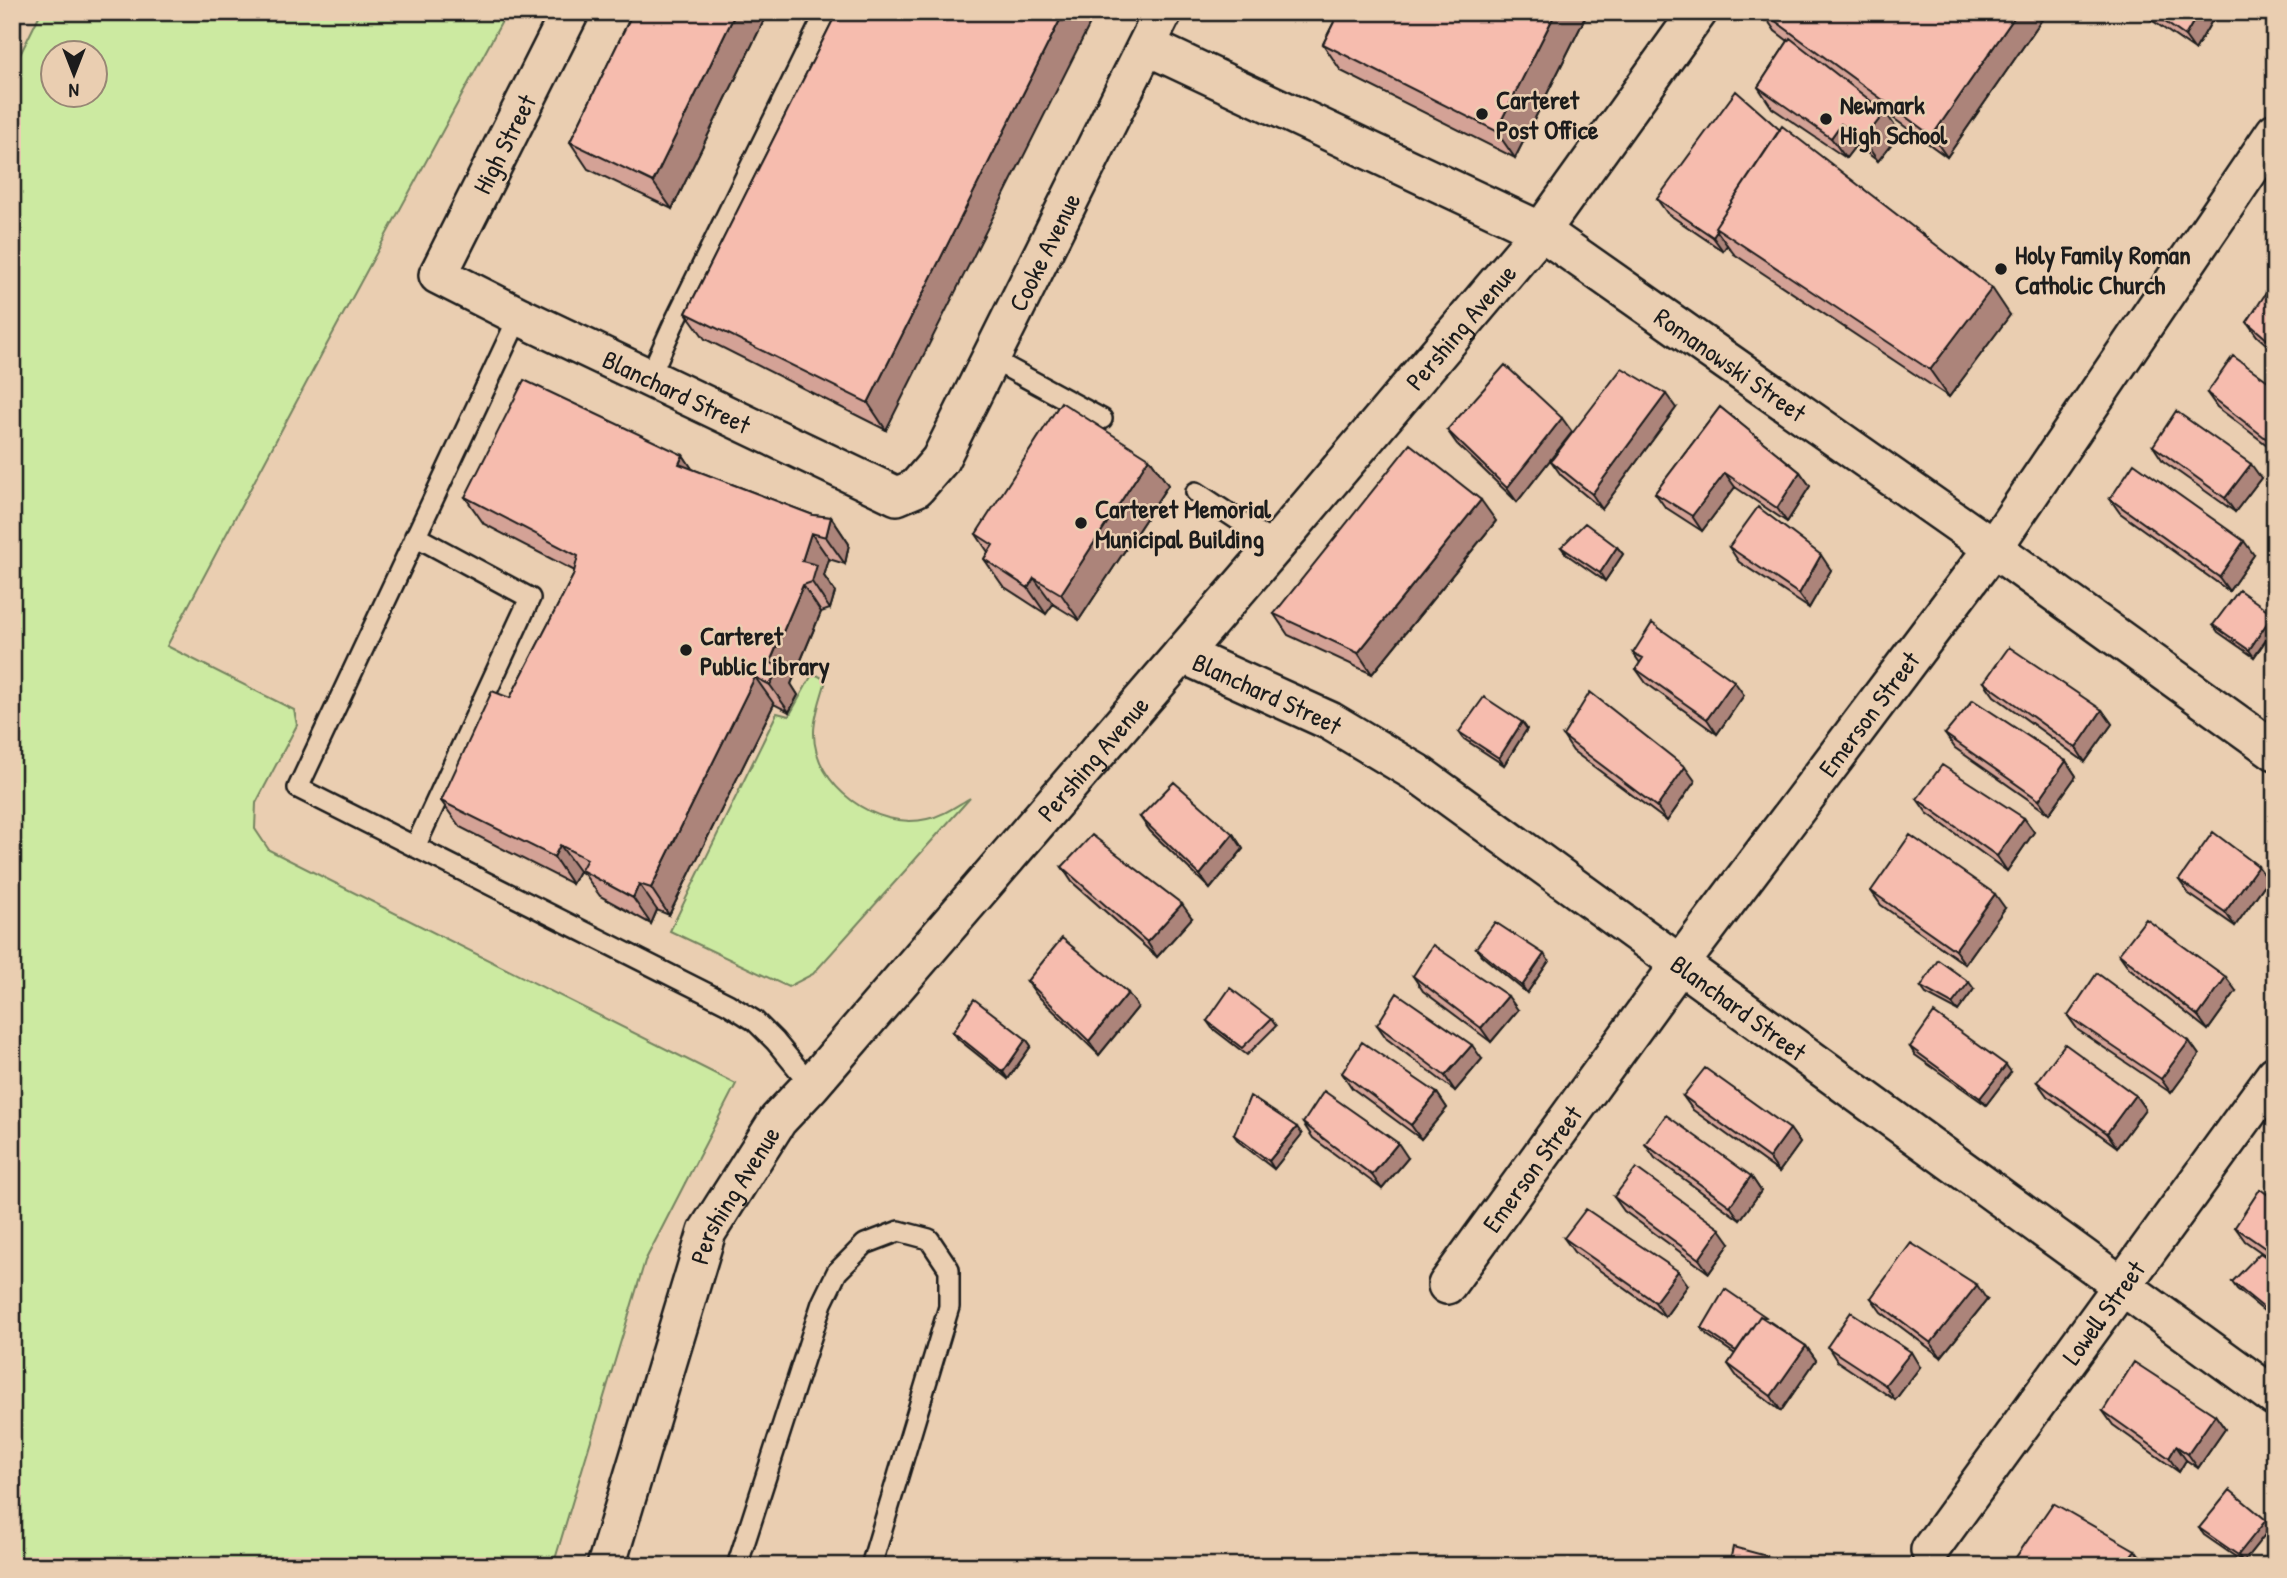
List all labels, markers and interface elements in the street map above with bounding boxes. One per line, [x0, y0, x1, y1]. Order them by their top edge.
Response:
north arrow [38, 38, 108, 108]
text: N [69, 78, 79, 104]
place label: Carteret Post Office [1496, 82, 1599, 147]
street label: High Street [464, 87, 544, 200]
place label: Newmark High School [1840, 87, 1948, 153]
marker: Carteret Post Office [1474, 106, 1490, 122]
marker: Newmark High School [1818, 111, 1834, 127]
street label: Cooke Avenue [999, 186, 1088, 317]
place label: Holy Family Roman Catholic Church [2015, 237, 2191, 302]
street label: Pershing Avenue [1397, 256, 1524, 397]
marker: Holy Family Roman Catholic Church [1993, 261, 2009, 277]
street label: Romanowski Street [1648, 299, 1814, 430]
street label: Blanchard Street [597, 341, 758, 442]
place label: Carteret Memorial Municipal Building [1095, 491, 1272, 557]
marker: Carteret Memorial Municipal Building [1073, 515, 1089, 531]
place label: Carteret Public Library [700, 618, 830, 684]
marker: Carteret Public Library [678, 642, 694, 658]
street label: Emerson Street [1810, 643, 1928, 783]
street label: Blanchard Street [1188, 644, 1350, 742]
street label: Pershing Avenue [1029, 688, 1156, 828]
street label: Blanchard Street [1664, 946, 1815, 1069]
street label: Emerson Street [1474, 1097, 1590, 1239]
street label: Pershing Avenue [681, 1119, 787, 1268]
street label: Lowell Street [2053, 1252, 2153, 1371]

